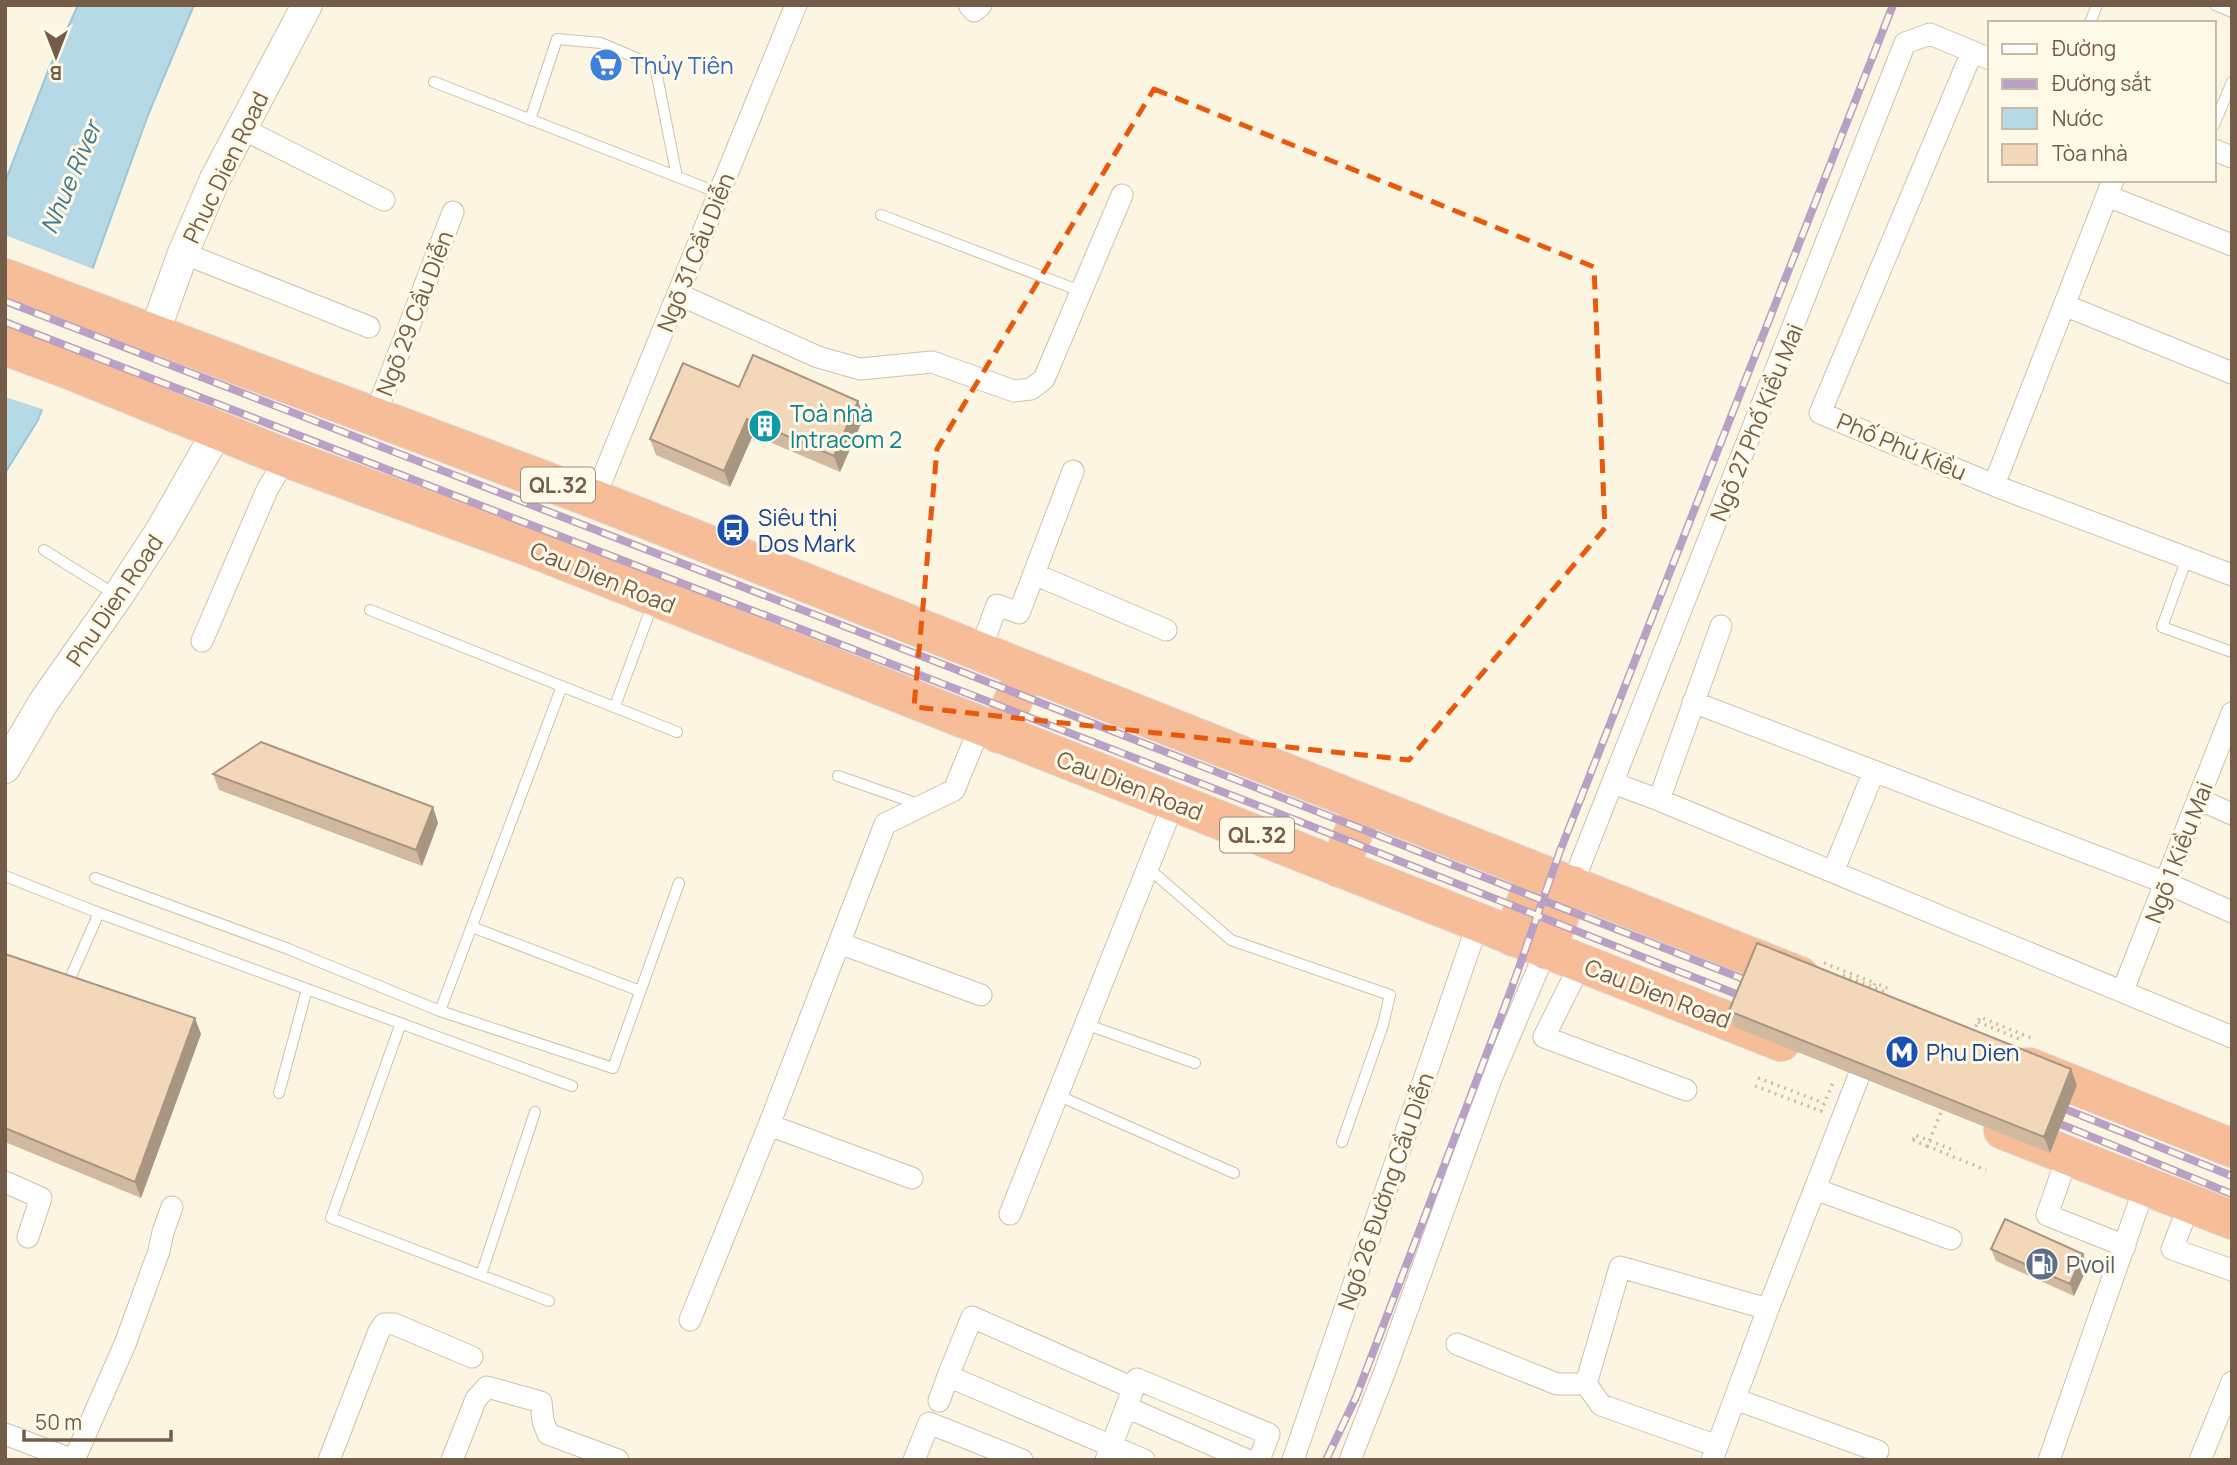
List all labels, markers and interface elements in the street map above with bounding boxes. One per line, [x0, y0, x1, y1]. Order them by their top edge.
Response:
north arrow [21, 21, 91, 91]
legend [1988, 21, 2216, 182]
text: Đường [2052, 34, 2116, 62]
supermarket icon: Thủy Tiên [587, 46, 625, 84]
place label: Thủy Tiên [630, 49, 734, 81]
text: B [50, 60, 62, 86]
text: Đường sắt [2052, 69, 2151, 97]
street label: Phuc Dien Road [174, 86, 276, 248]
text: Nước [2052, 104, 2103, 132]
water label: Nhue River [32, 113, 110, 238]
text: Tòa nhà [2052, 139, 2128, 167]
street label: Ngõ 31 Cầu Diễn [649, 168, 741, 336]
street label: Ngõ 29 Cầu Diễn [368, 226, 460, 400]
street label: Ngõ 27 Phố Kiều Mai [1702, 318, 1810, 526]
place label: Toà nhà Intracom 2 [790, 397, 902, 455]
street label: Phố Phú Kiều [1832, 404, 1972, 488]
building icon: Toà nhà Intracom 2 [746, 407, 784, 445]
road number: QL.32 [521, 468, 595, 503]
place label: Siêu thị Dos Mark [758, 501, 856, 559]
bus stop icon: Siêu thị Dos Mark [714, 511, 752, 549]
street label: Phu Dien Road [58, 528, 170, 672]
street label: Cau Dien Road [526, 533, 680, 621]
street label: Cau Dien Road [1052, 742, 1208, 828]
street label: Ngõ 1 Kiều Mai [2136, 777, 2220, 927]
road number: QL.32 [1220, 818, 1294, 852]
street label: Cau Dien Road [1580, 950, 1736, 1036]
metro station icon: Phu Dien [1883, 1033, 1921, 1071]
place label: Phu Dien [1926, 1036, 2019, 1068]
street label: Ngõ 26 Đường Cầu Diễn [1329, 1068, 1441, 1314]
fuel station icon: Pvoil [2023, 1245, 2061, 1283]
place label: Pvoil [2066, 1248, 2115, 1280]
scale bar [24, 1398, 172, 1442]
text: 50 m [35, 1408, 82, 1436]

